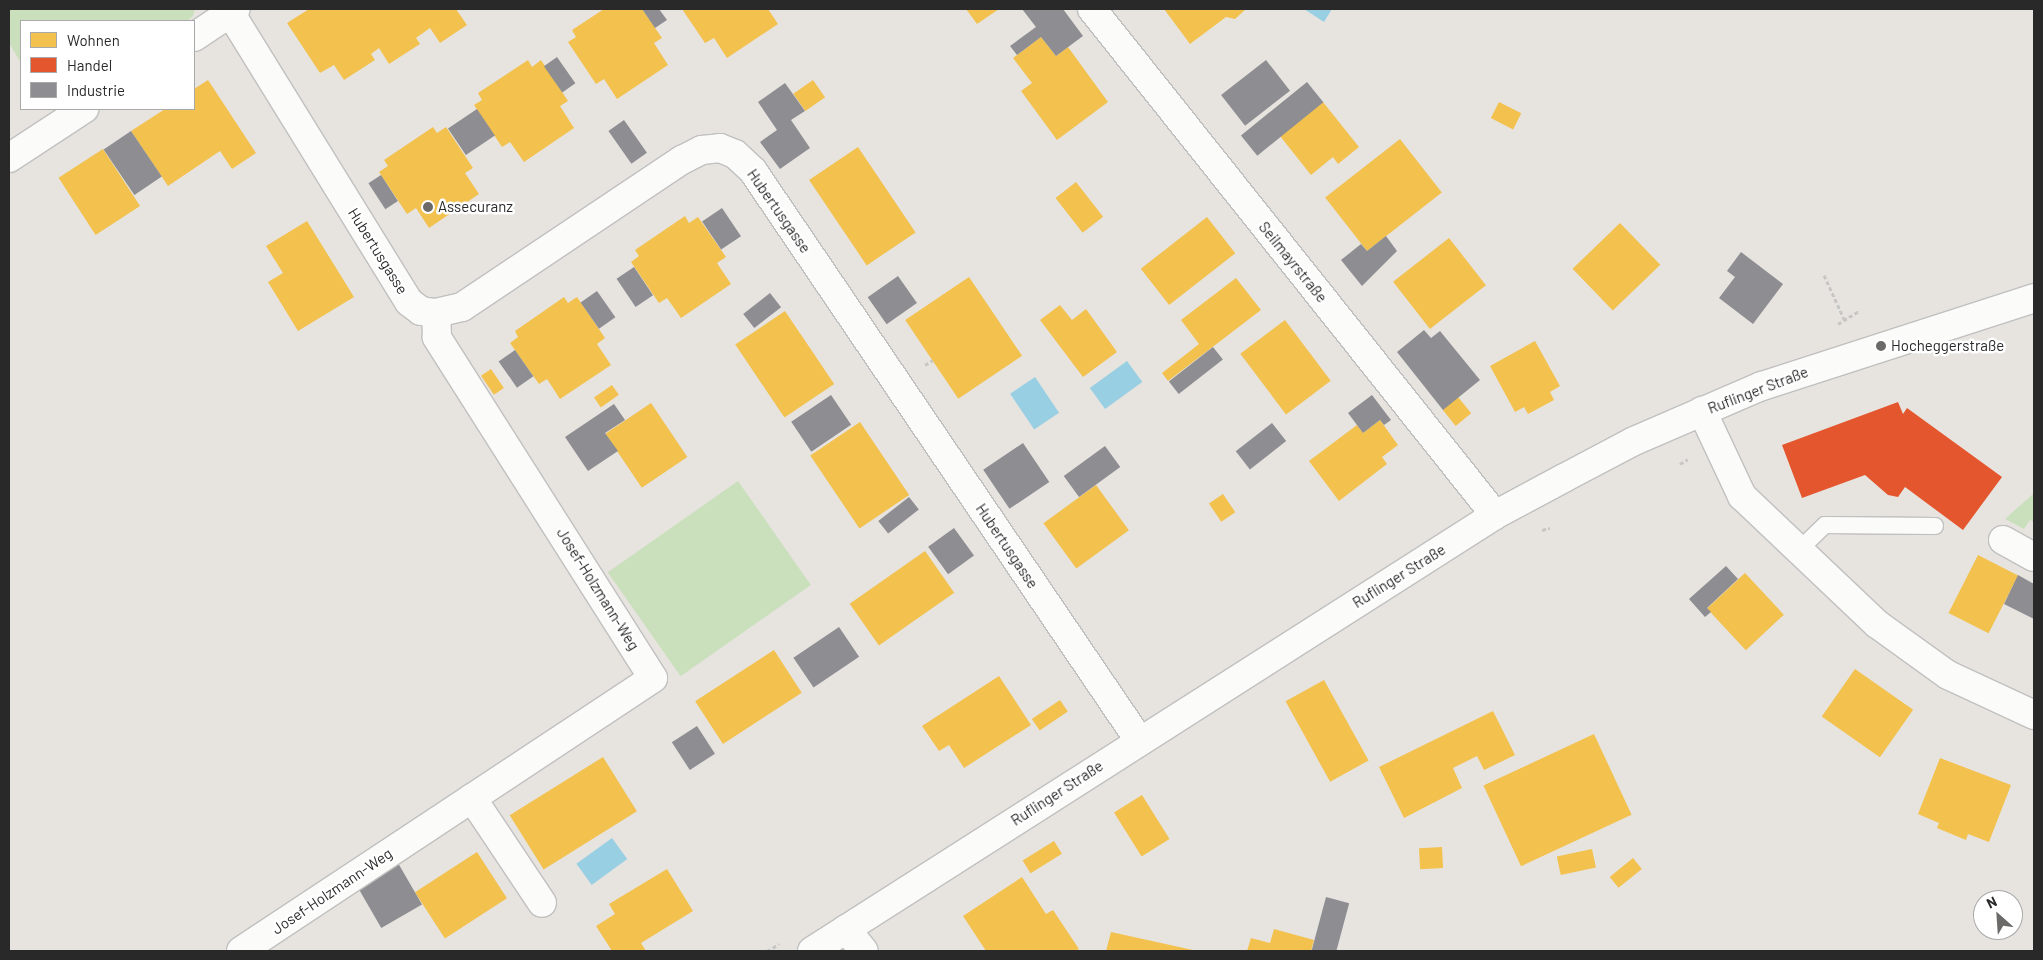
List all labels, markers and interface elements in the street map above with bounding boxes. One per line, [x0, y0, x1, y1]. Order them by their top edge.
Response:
legend [20, 20, 195, 110]
text: Wohnen [67, 31, 120, 49]
text: Handel [67, 56, 112, 74]
text: Industrie [67, 81, 125, 99]
street label: Hubertusgasse [743, 166, 815, 256]
place label: Assecuranz [438, 198, 513, 216]
marker: Assecuranz [422, 201, 434, 213]
street label: Hubertusgasse [344, 205, 412, 297]
street label: Seilmayrstraße [1255, 218, 1331, 306]
place label: Hocheggerstraße [1891, 337, 2004, 355]
marker: Hocheggerstraße [1875, 340, 1887, 352]
street label: Ruflinger Straße [1705, 363, 1811, 417]
street label: Hubertusgasse [972, 500, 1042, 592]
street label: Josef-Holzmann-Weg [553, 524, 643, 654]
street label: Ruflinger Straße [1349, 540, 1449, 612]
street label: Ruflinger Straße [1008, 757, 1106, 829]
street label: Josef-Holzmann-Weg [268, 844, 396, 938]
north arrow [1973, 890, 2023, 940]
text: N [1984, 892, 2000, 912]

